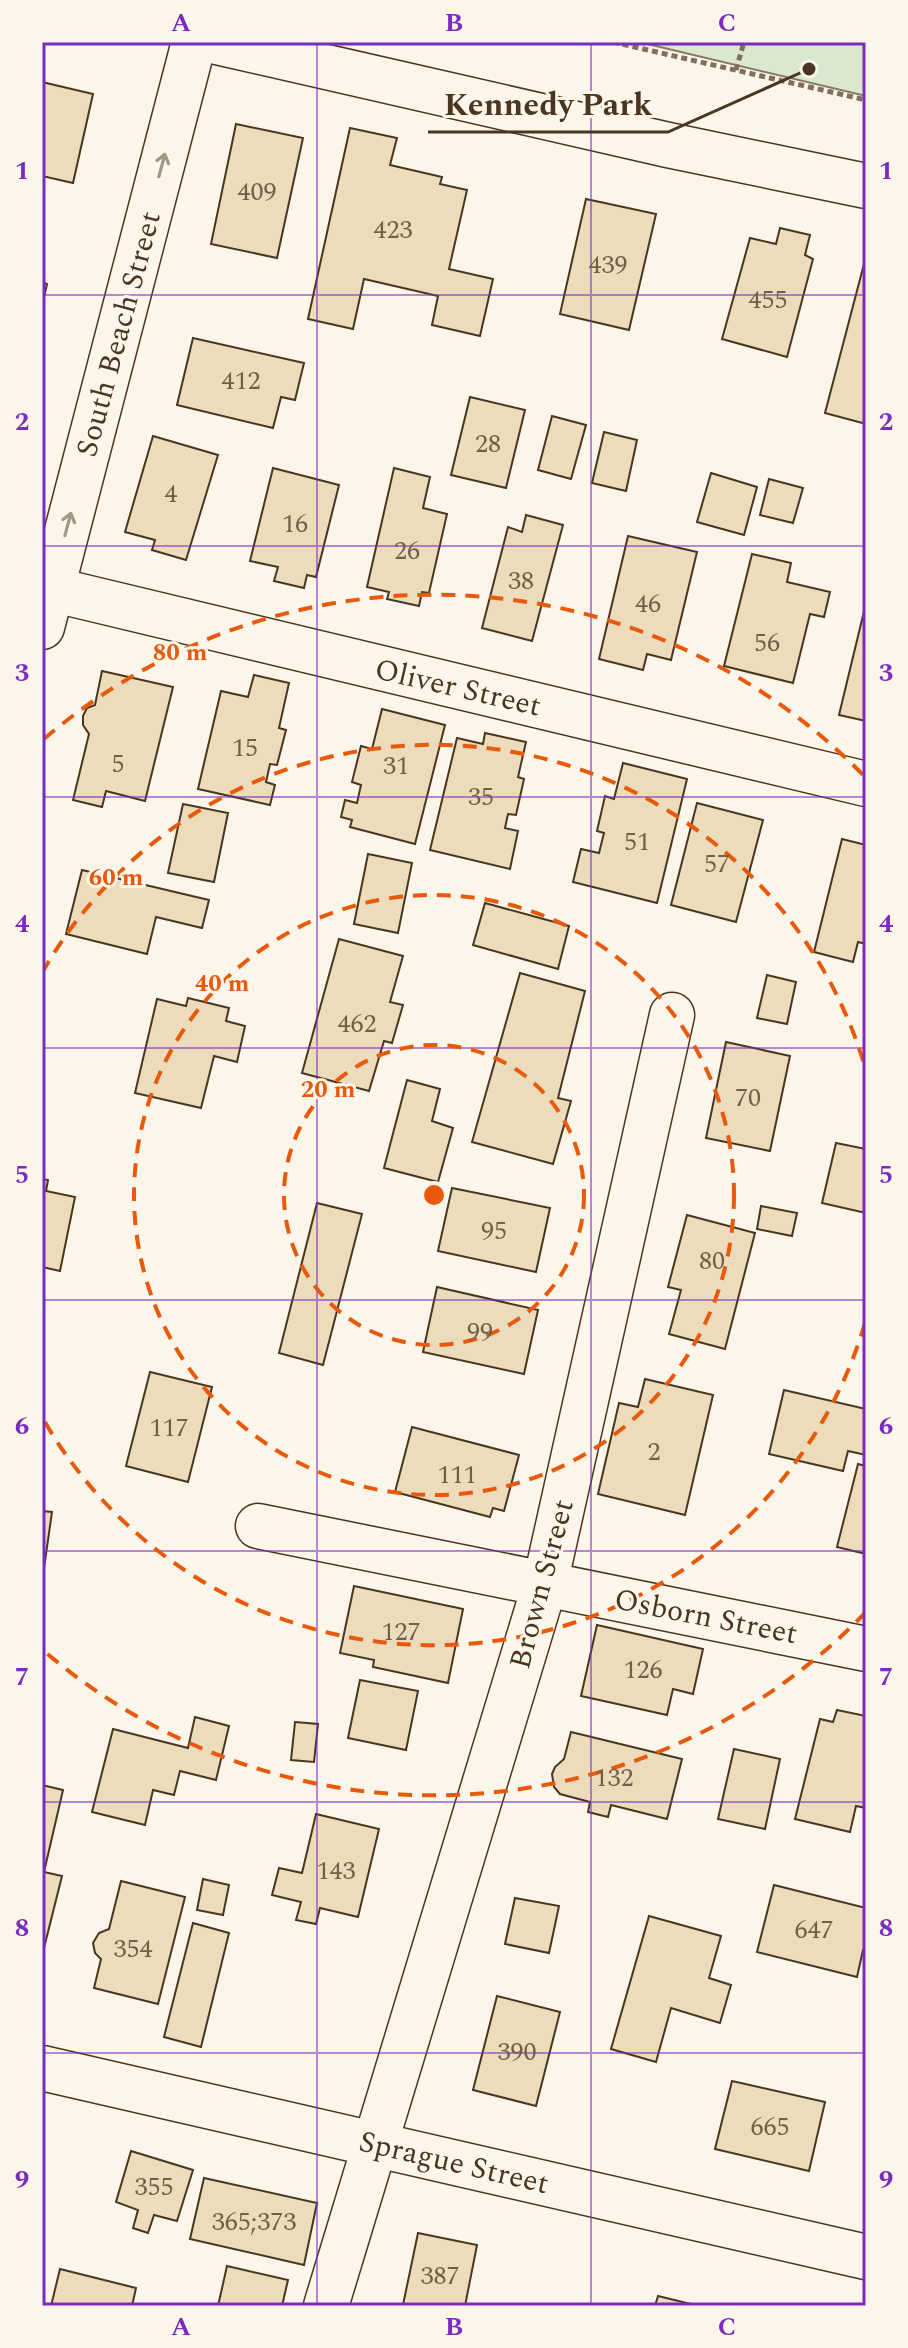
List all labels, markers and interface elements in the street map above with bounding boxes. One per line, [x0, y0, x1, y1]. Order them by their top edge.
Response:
text: A [171, 3, 191, 43]
text: B [445, 3, 463, 43]
text: C [718, 3, 736, 43]
callout: Kennedy Park [428, 76, 668, 132]
text: Kennedy Park [444, 81, 653, 130]
text: 1 [15, 151, 29, 191]
text: 1 [879, 151, 893, 191]
one-way arrow [156, 152, 171, 178]
house number: 409 [237, 172, 277, 212]
street label: South Beach Street [64, 206, 174, 462]
house number: 423 [373, 210, 413, 250]
house number: 439 [588, 245, 628, 285]
house number: 455 [748, 280, 788, 320]
house number: 412 [221, 361, 261, 401]
text: 2 [15, 402, 29, 442]
text: 2 [879, 402, 893, 442]
house number: 28 [475, 424, 501, 464]
house number: 4 [164, 474, 178, 514]
house number: 16 [282, 504, 308, 544]
one-way arrow [61, 512, 76, 538]
house number: 26 [394, 531, 420, 571]
house number: 38 [508, 561, 534, 601]
house number: 46 [635, 584, 661, 624]
house number: 56 [754, 623, 780, 663]
text: 80 m [153, 635, 208, 671]
street label: Oliver Street [370, 647, 546, 729]
text: 3 [15, 653, 29, 693]
text: 3 [879, 653, 893, 693]
house number: 15 [232, 728, 258, 768]
house number: 5 [111, 744, 125, 784]
house number: 31 [383, 746, 409, 786]
house number: 35 [468, 777, 494, 817]
house number: 51 [624, 822, 650, 862]
house number: 57 [704, 844, 730, 884]
text: 60 m [89, 860, 144, 896]
text: 4 [15, 904, 30, 944]
text: 4 [879, 904, 894, 944]
text: 40 m [195, 966, 250, 1002]
house number: 462 [337, 1004, 377, 1044]
text: 20 m [301, 1072, 356, 1108]
house number: 70 [735, 1078, 761, 1118]
text: 5 [15, 1155, 29, 1195]
text: 5 [879, 1155, 893, 1195]
centre of rings [420, 1181, 448, 1209]
house number: 95 [481, 1211, 507, 1251]
house number: 80 [699, 1241, 725, 1281]
house number: 99 [467, 1312, 493, 1352]
text: 6 [15, 1406, 29, 1446]
text: 6 [879, 1406, 893, 1446]
house number: 117 [149, 1408, 189, 1448]
house number: 2 [647, 1432, 661, 1472]
house number: 111 [437, 1455, 477, 1495]
street label: Brown Street [497, 1494, 587, 1674]
street label: Osborn Street [610, 1577, 801, 1657]
house number: 127 [381, 1612, 421, 1652]
house number: 126 [623, 1650, 663, 1690]
text: 7 [15, 1657, 29, 1697]
text: 7 [879, 1657, 893, 1697]
house number: 132 [594, 1758, 634, 1798]
house number: 143 [316, 1851, 356, 1891]
text: 8 [15, 1908, 29, 1948]
text: 8 [879, 1908, 893, 1948]
house number: 647 [794, 1910, 834, 1950]
house number: 354 [113, 1929, 153, 1969]
house number: 390 [497, 2032, 537, 2072]
house number: 665 [750, 2107, 790, 2147]
street label: Sprague Street [354, 2119, 553, 2207]
text: 9 [15, 2160, 29, 2200]
text: 9 [879, 2160, 893, 2200]
house number: 355 [134, 2167, 174, 2207]
house number: 365;373 [212, 2202, 296, 2242]
house number: 387 [420, 2256, 460, 2296]
text: A [171, 2307, 191, 2347]
text: B [445, 2307, 463, 2347]
text: C [718, 2307, 736, 2347]

